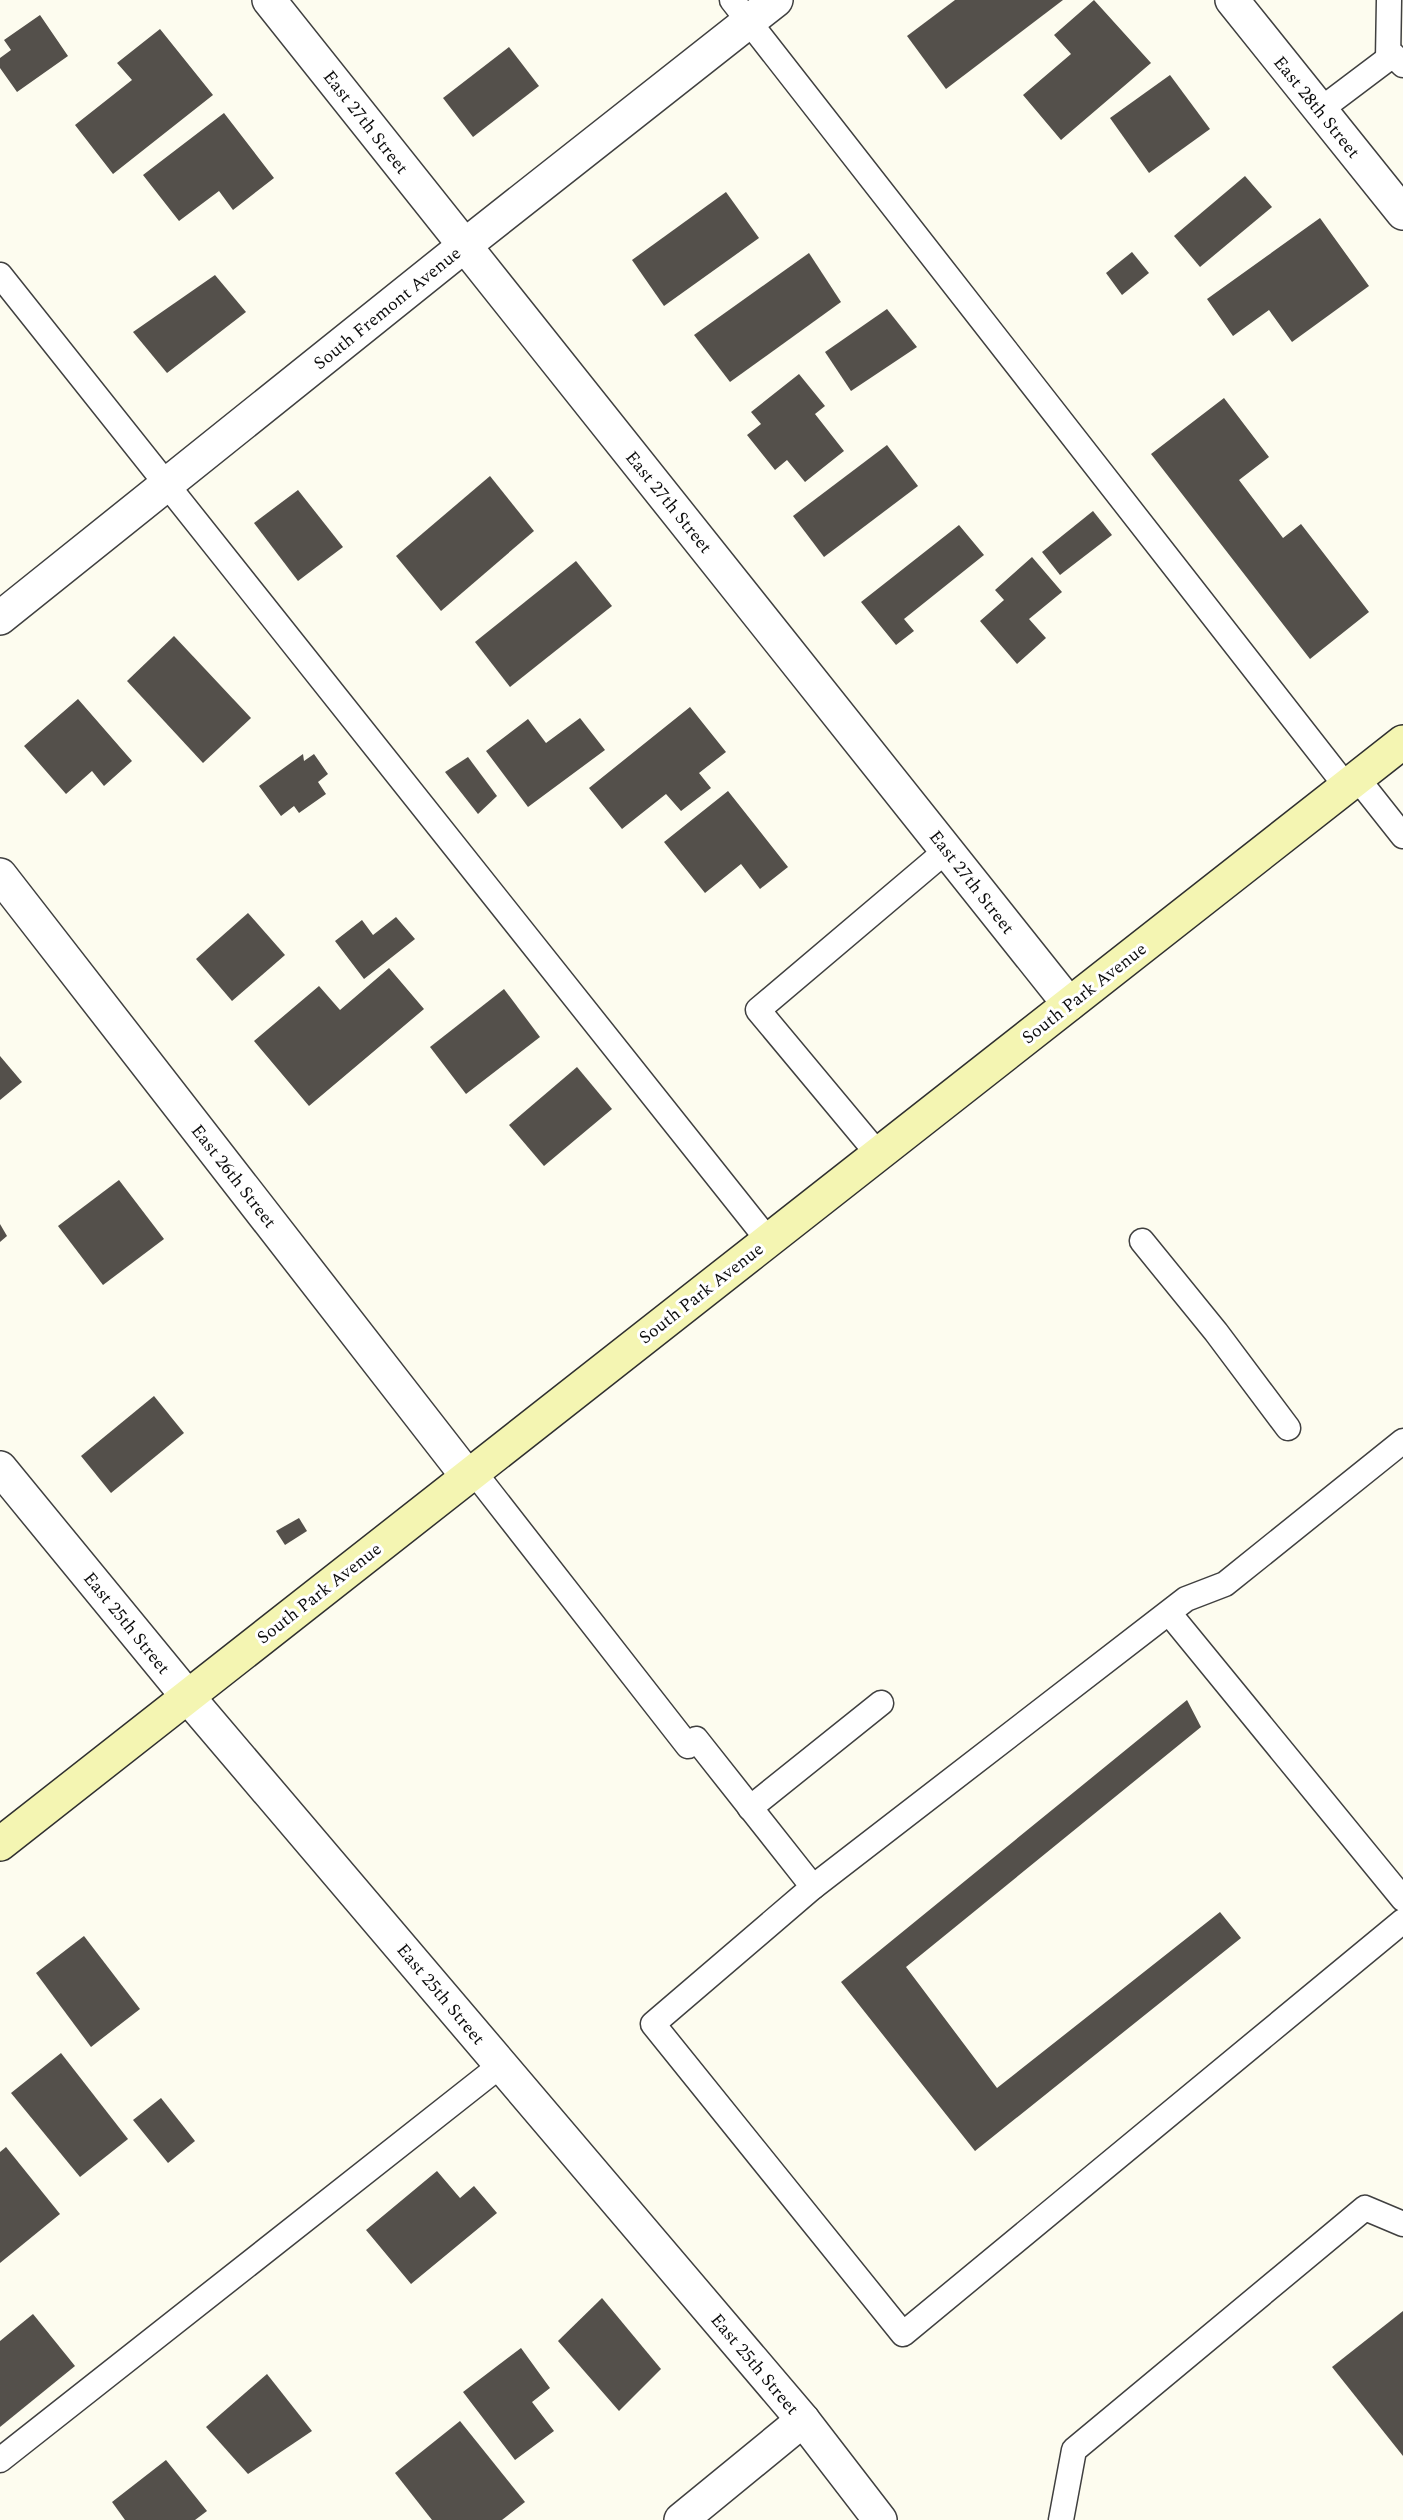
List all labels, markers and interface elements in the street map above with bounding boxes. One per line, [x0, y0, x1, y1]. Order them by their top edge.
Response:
street label: East 28th Street [1267, 50, 1367, 165]
street label: East 27th Street [316, 65, 415, 180]
street label: South Fremont Avenue [308, 240, 467, 377]
street label: East 27th Street [619, 445, 719, 560]
street label: East 27th Street [922, 825, 1021, 940]
street label: South Park Avenue [1016, 936, 1153, 1051]
street label: East 26th Street [184, 1119, 283, 1234]
street label: South Park Avenue [633, 1236, 770, 1351]
street label: South Park Avenue [251, 1536, 388, 1651]
street label: East 25th Street [77, 1566, 177, 1681]
street label: East 25th Street [390, 1938, 491, 2051]
street label: East 25th Street [704, 2308, 805, 2421]

